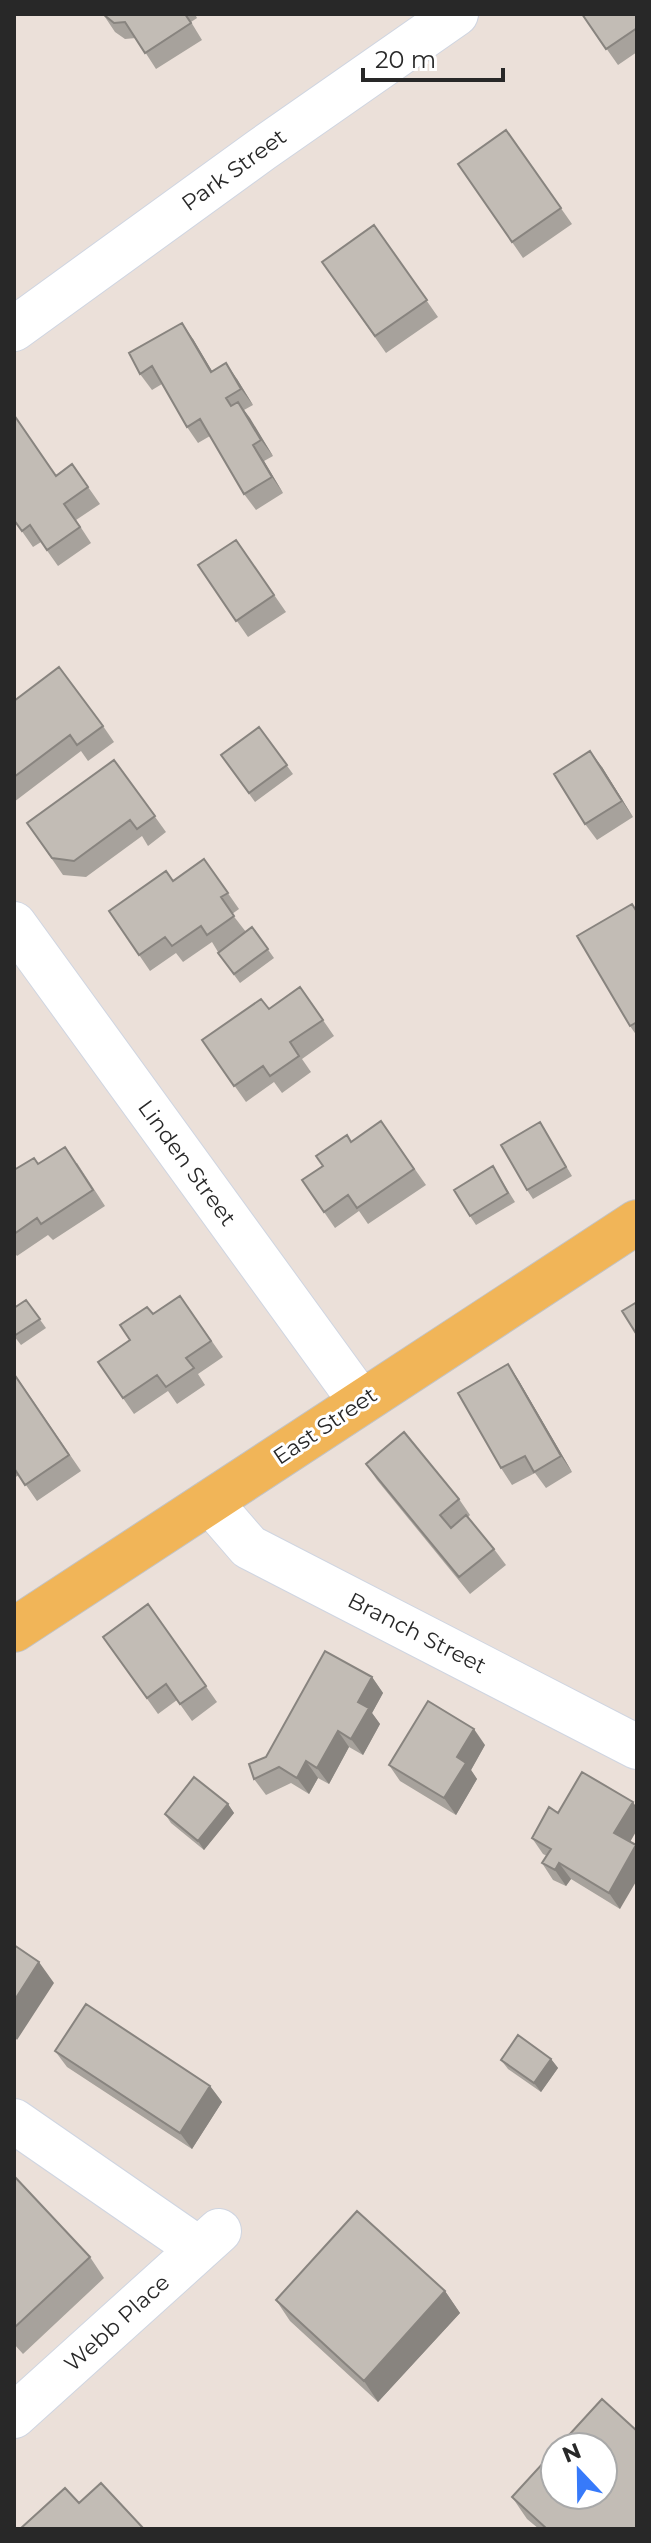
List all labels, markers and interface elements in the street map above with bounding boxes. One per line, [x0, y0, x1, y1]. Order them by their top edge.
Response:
scale bar [363, 32, 503, 82]
text: 20 m [375, 45, 436, 74]
street label: Park Street [176, 123, 292, 217]
street label: Linden Street [132, 1095, 242, 1231]
street label: East Street [268, 1381, 382, 1471]
street label: Branch Street [343, 1587, 491, 1680]
street label: Webb Place [59, 2269, 175, 2377]
north arrow [539, 2431, 619, 2511]
text: N [558, 2437, 585, 2469]

